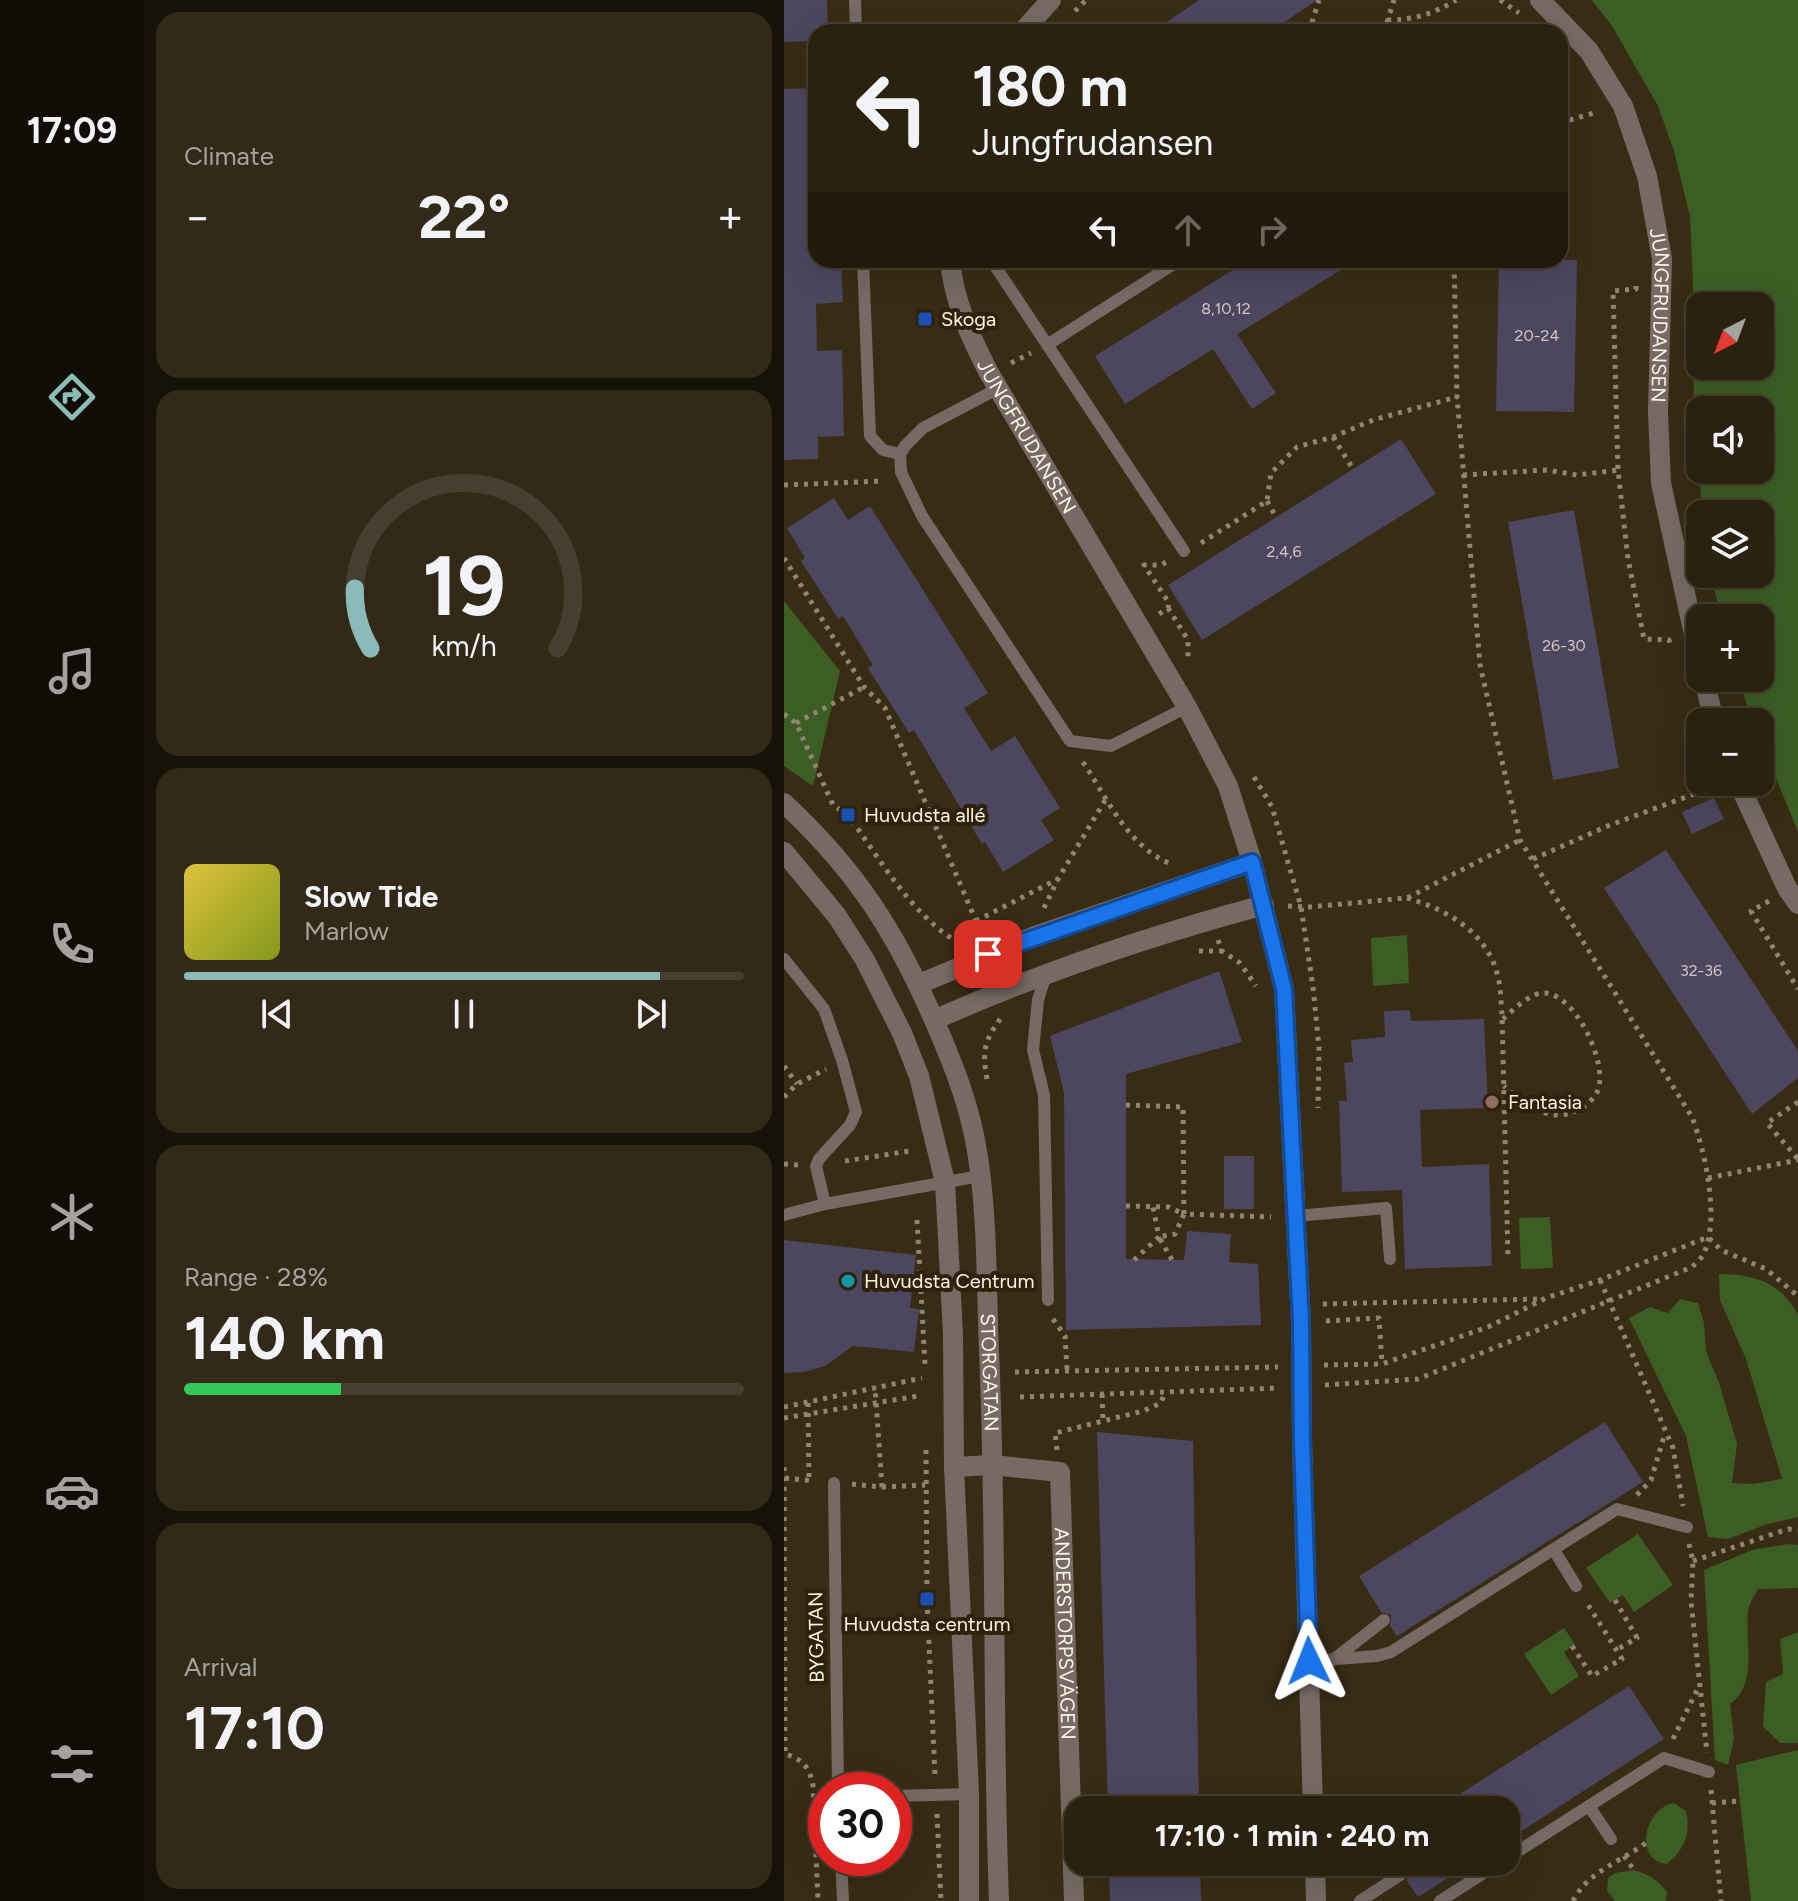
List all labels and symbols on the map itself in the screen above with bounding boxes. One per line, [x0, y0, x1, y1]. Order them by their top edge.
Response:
street label: JUNGFRUDANSEN [1645, 226, 1674, 403]
north arrow [1686, 292, 1774, 380]
house number: 8,10,12 [1201, 299, 1251, 318]
place label: Skoga [941, 307, 996, 331]
marker: Skoga [916, 310, 934, 328]
house number: 20-24 [1515, 326, 1559, 345]
street label: JUNGFRUDANSEN [972, 355, 1082, 518]
house number: 2,4,6 [1266, 542, 1302, 561]
house number: 26-30 [1542, 636, 1586, 655]
place label: Huvudsta allé [864, 803, 985, 827]
marker: Huvudsta allé [839, 806, 857, 824]
pin [954, 920, 1022, 988]
house number: 32-36 [1680, 961, 1722, 980]
place label: Fantasia [1508, 1090, 1582, 1114]
marker: Fantasia [1483, 1093, 1501, 1111]
place label: Huvudsta Centrum [864, 1269, 1034, 1293]
marker: Huvudsta Centrum [839, 1272, 857, 1290]
street label: STORGATAN [976, 1313, 1004, 1432]
street label: ANDERSTORPSVÄGEN [1050, 1527, 1081, 1740]
marker: Huvudsta centrum [918, 1590, 936, 1608]
street label: BYGATAN [803, 1591, 829, 1683]
place label: Huvudsta centrum [844, 1612, 1010, 1636]
position arrow [1267, 1619, 1351, 1703]
speed limit sign: 30 [808, 1772, 912, 1876]

